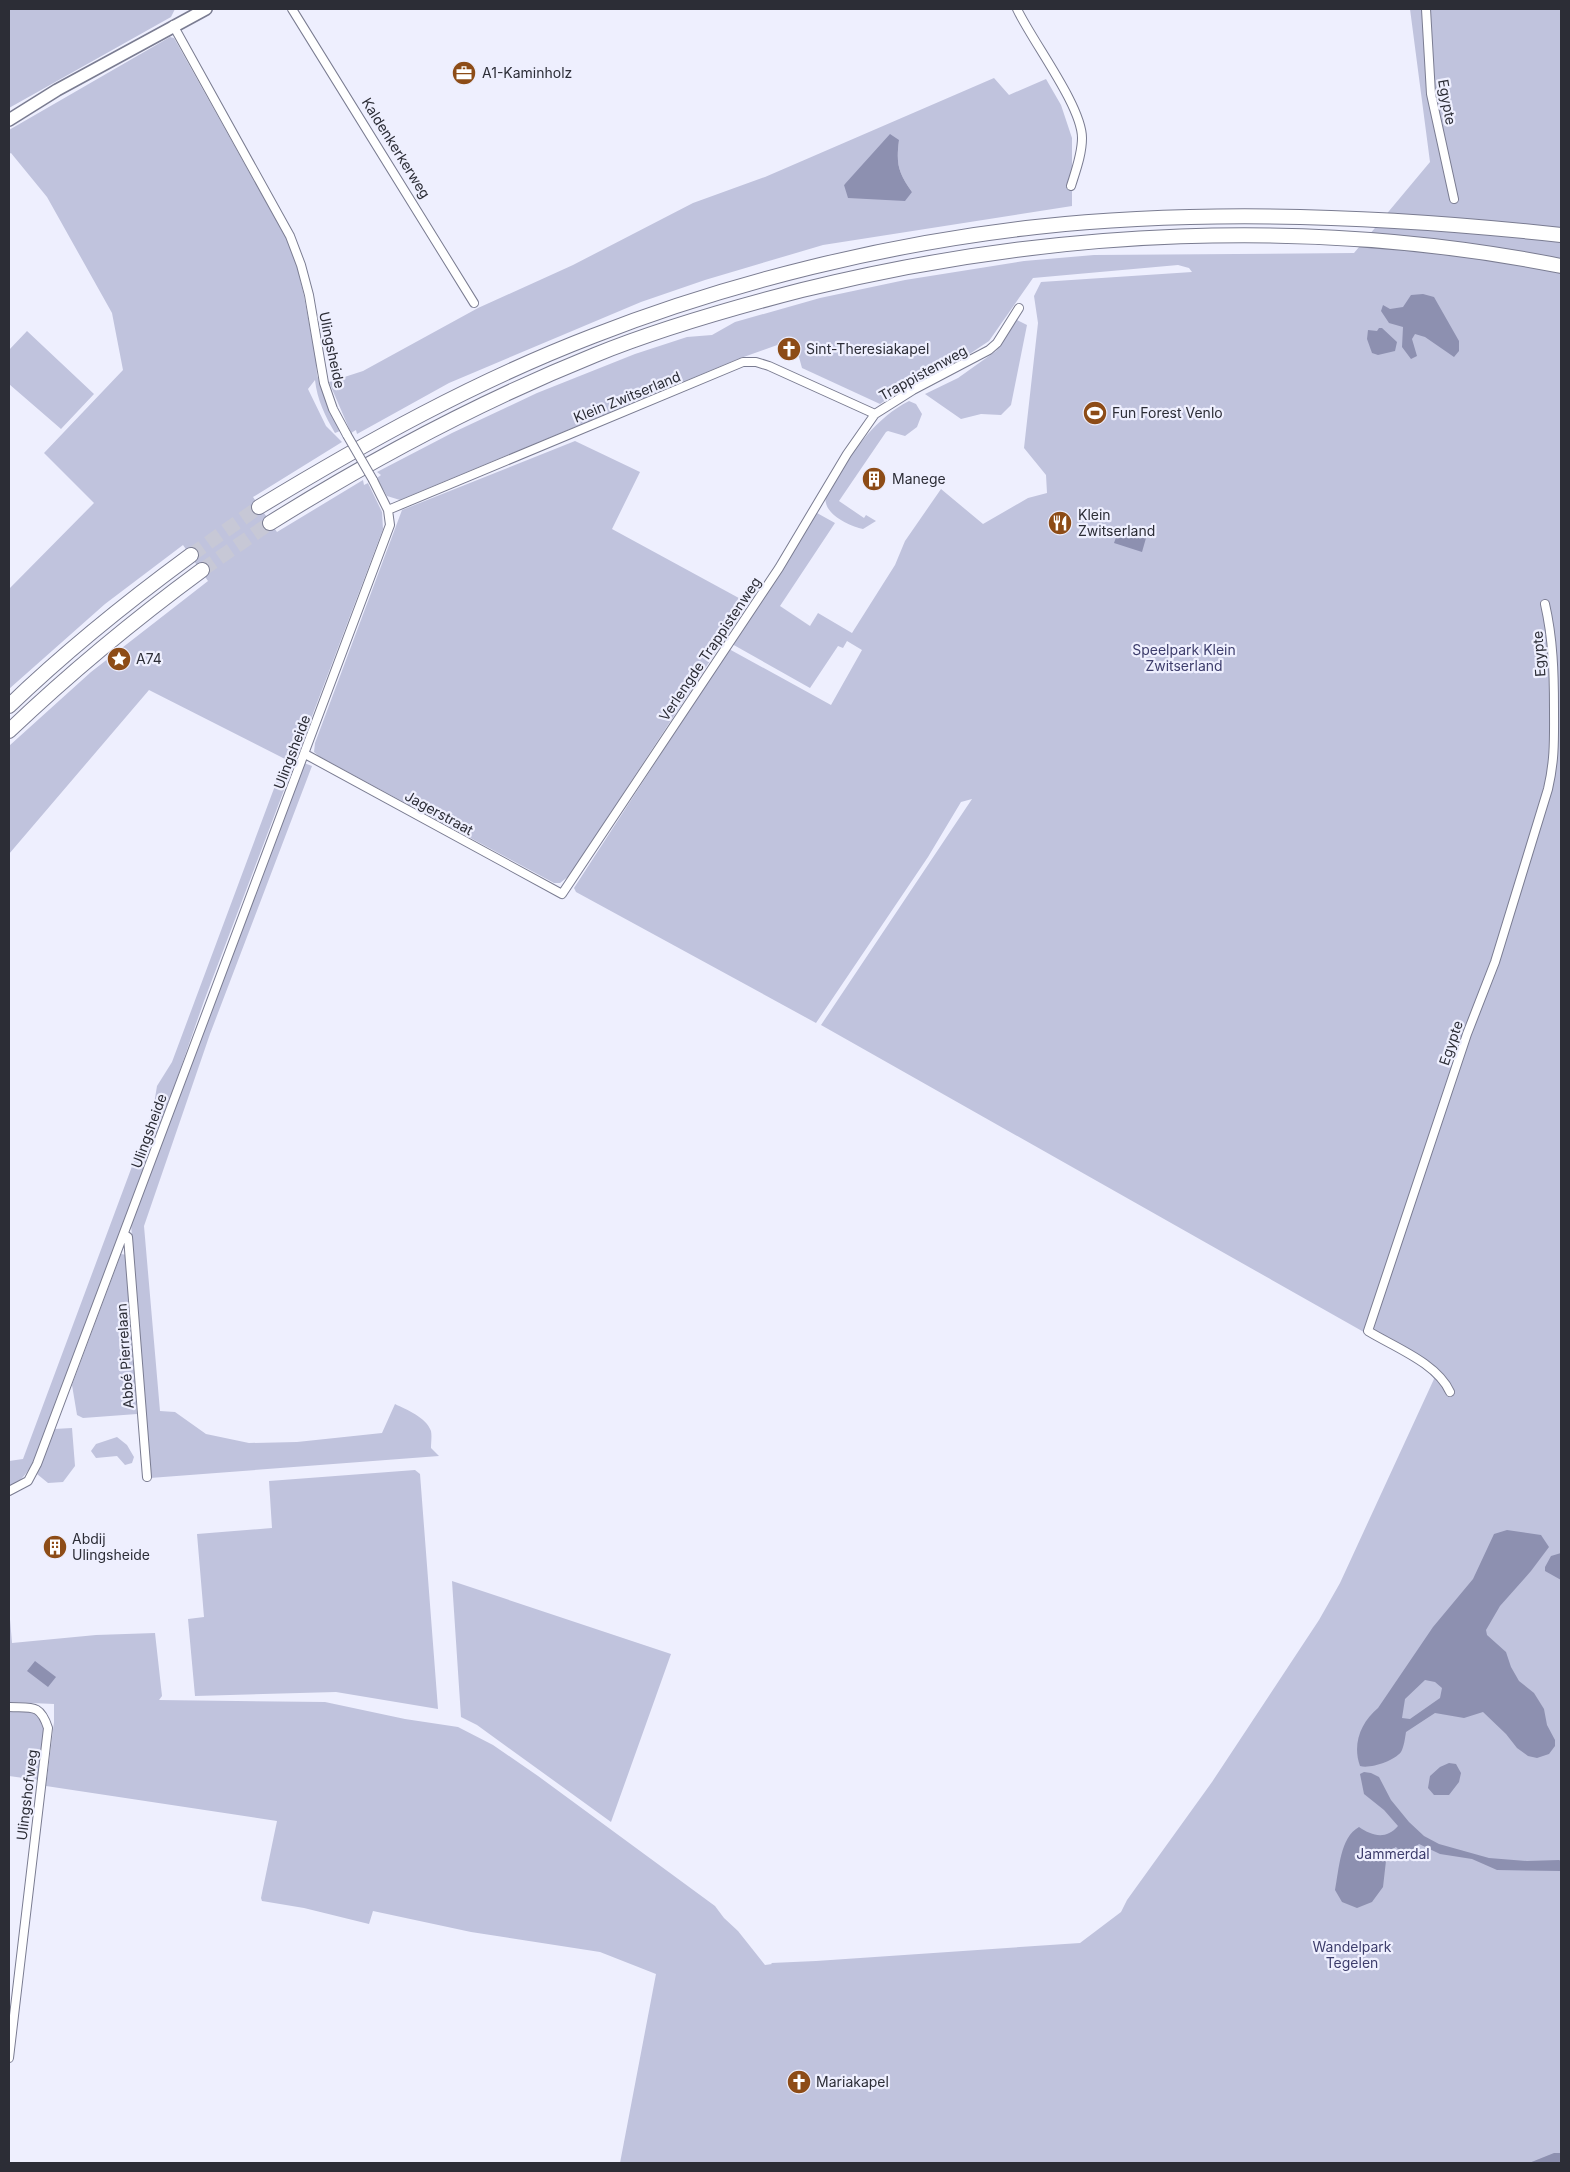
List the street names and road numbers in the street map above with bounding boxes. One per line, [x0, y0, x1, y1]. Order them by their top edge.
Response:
street label: Egypte [1435, 78, 1460, 126]
street label: Kaldenkerkerweg [359, 94, 434, 201]
street label: Ulingsheide [316, 310, 349, 390]
street label: Trappistenweg [876, 341, 970, 404]
street label: Klein Zwitserland [571, 367, 683, 426]
street label: Verlengde Trappistenweg [655, 574, 764, 724]
street label: Egypte [1528, 630, 1549, 678]
street label: Ulingsheide [270, 712, 313, 791]
street label: Jagerstraat [402, 787, 477, 838]
street label: Egypte [1435, 1018, 1466, 1067]
street label: Ulingsheide [127, 1091, 170, 1170]
street label: Abbé Pierrelaan [112, 1303, 137, 1409]
street label: Ulingshofweg [12, 1749, 41, 1841]

